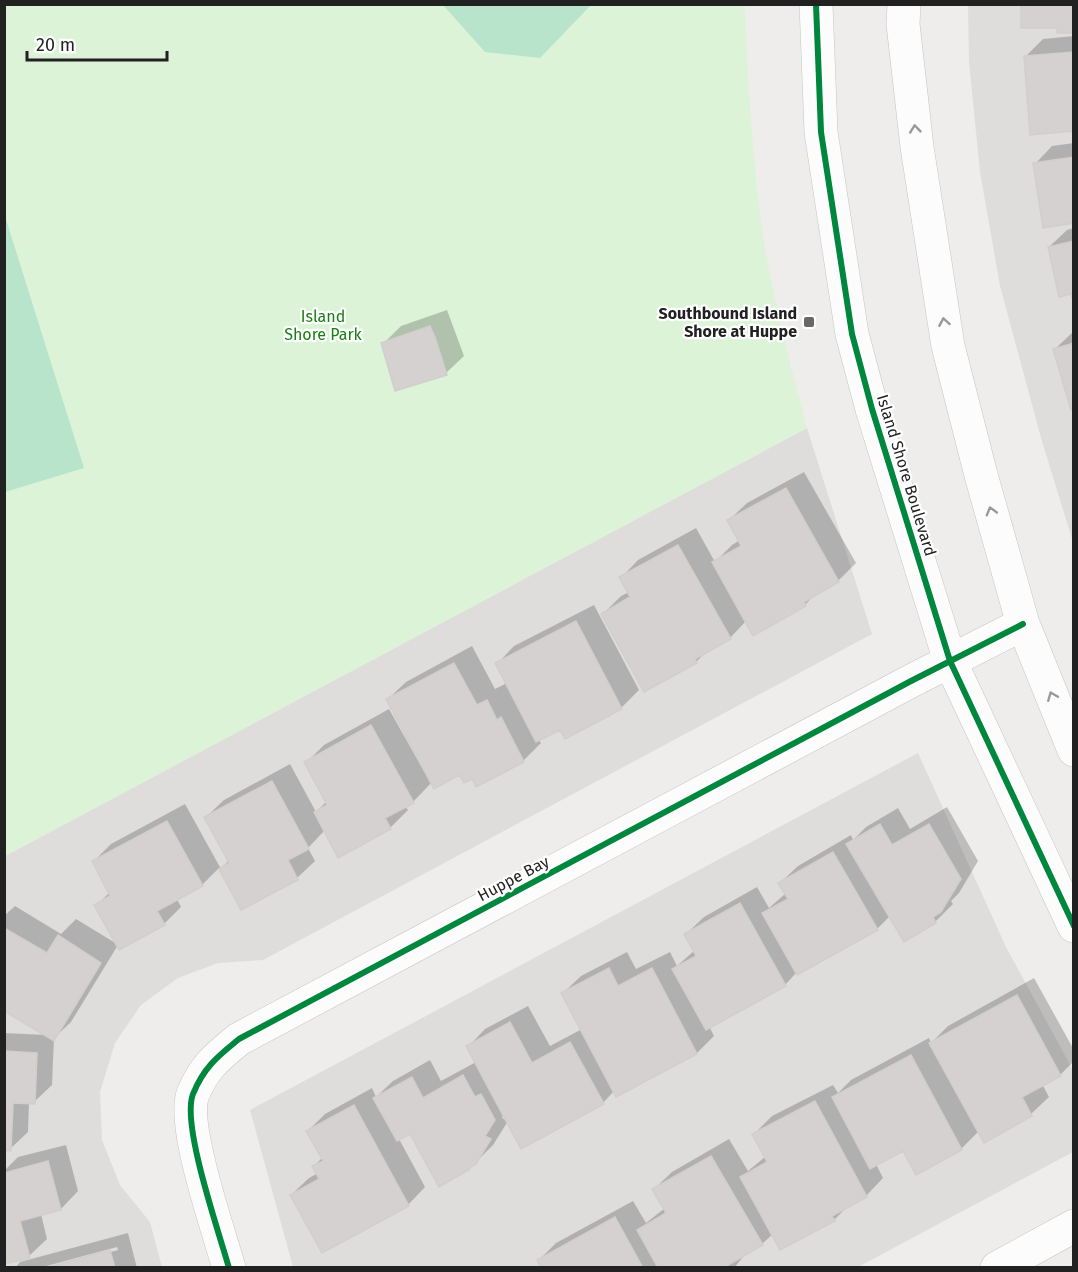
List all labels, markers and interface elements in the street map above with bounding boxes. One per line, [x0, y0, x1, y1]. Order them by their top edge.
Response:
scale bar [27, 24, 166, 62]
text: 20 m [36, 34, 75, 56]
one-way arrow [909, 124, 921, 134]
place label: Southbound Island Shore at Huppe [659, 304, 797, 341]
park label: Island Shore Park [284, 307, 363, 344]
marker: Southbound Island Shore at Huppe [802, 315, 816, 329]
one-way arrow [938, 317, 951, 327]
street label: Island Shore Boulevard [873, 392, 940, 558]
one-way arrow [986, 506, 998, 517]
one-way arrow [1047, 691, 1059, 702]
street label: Huppe Bay [474, 852, 552, 905]

